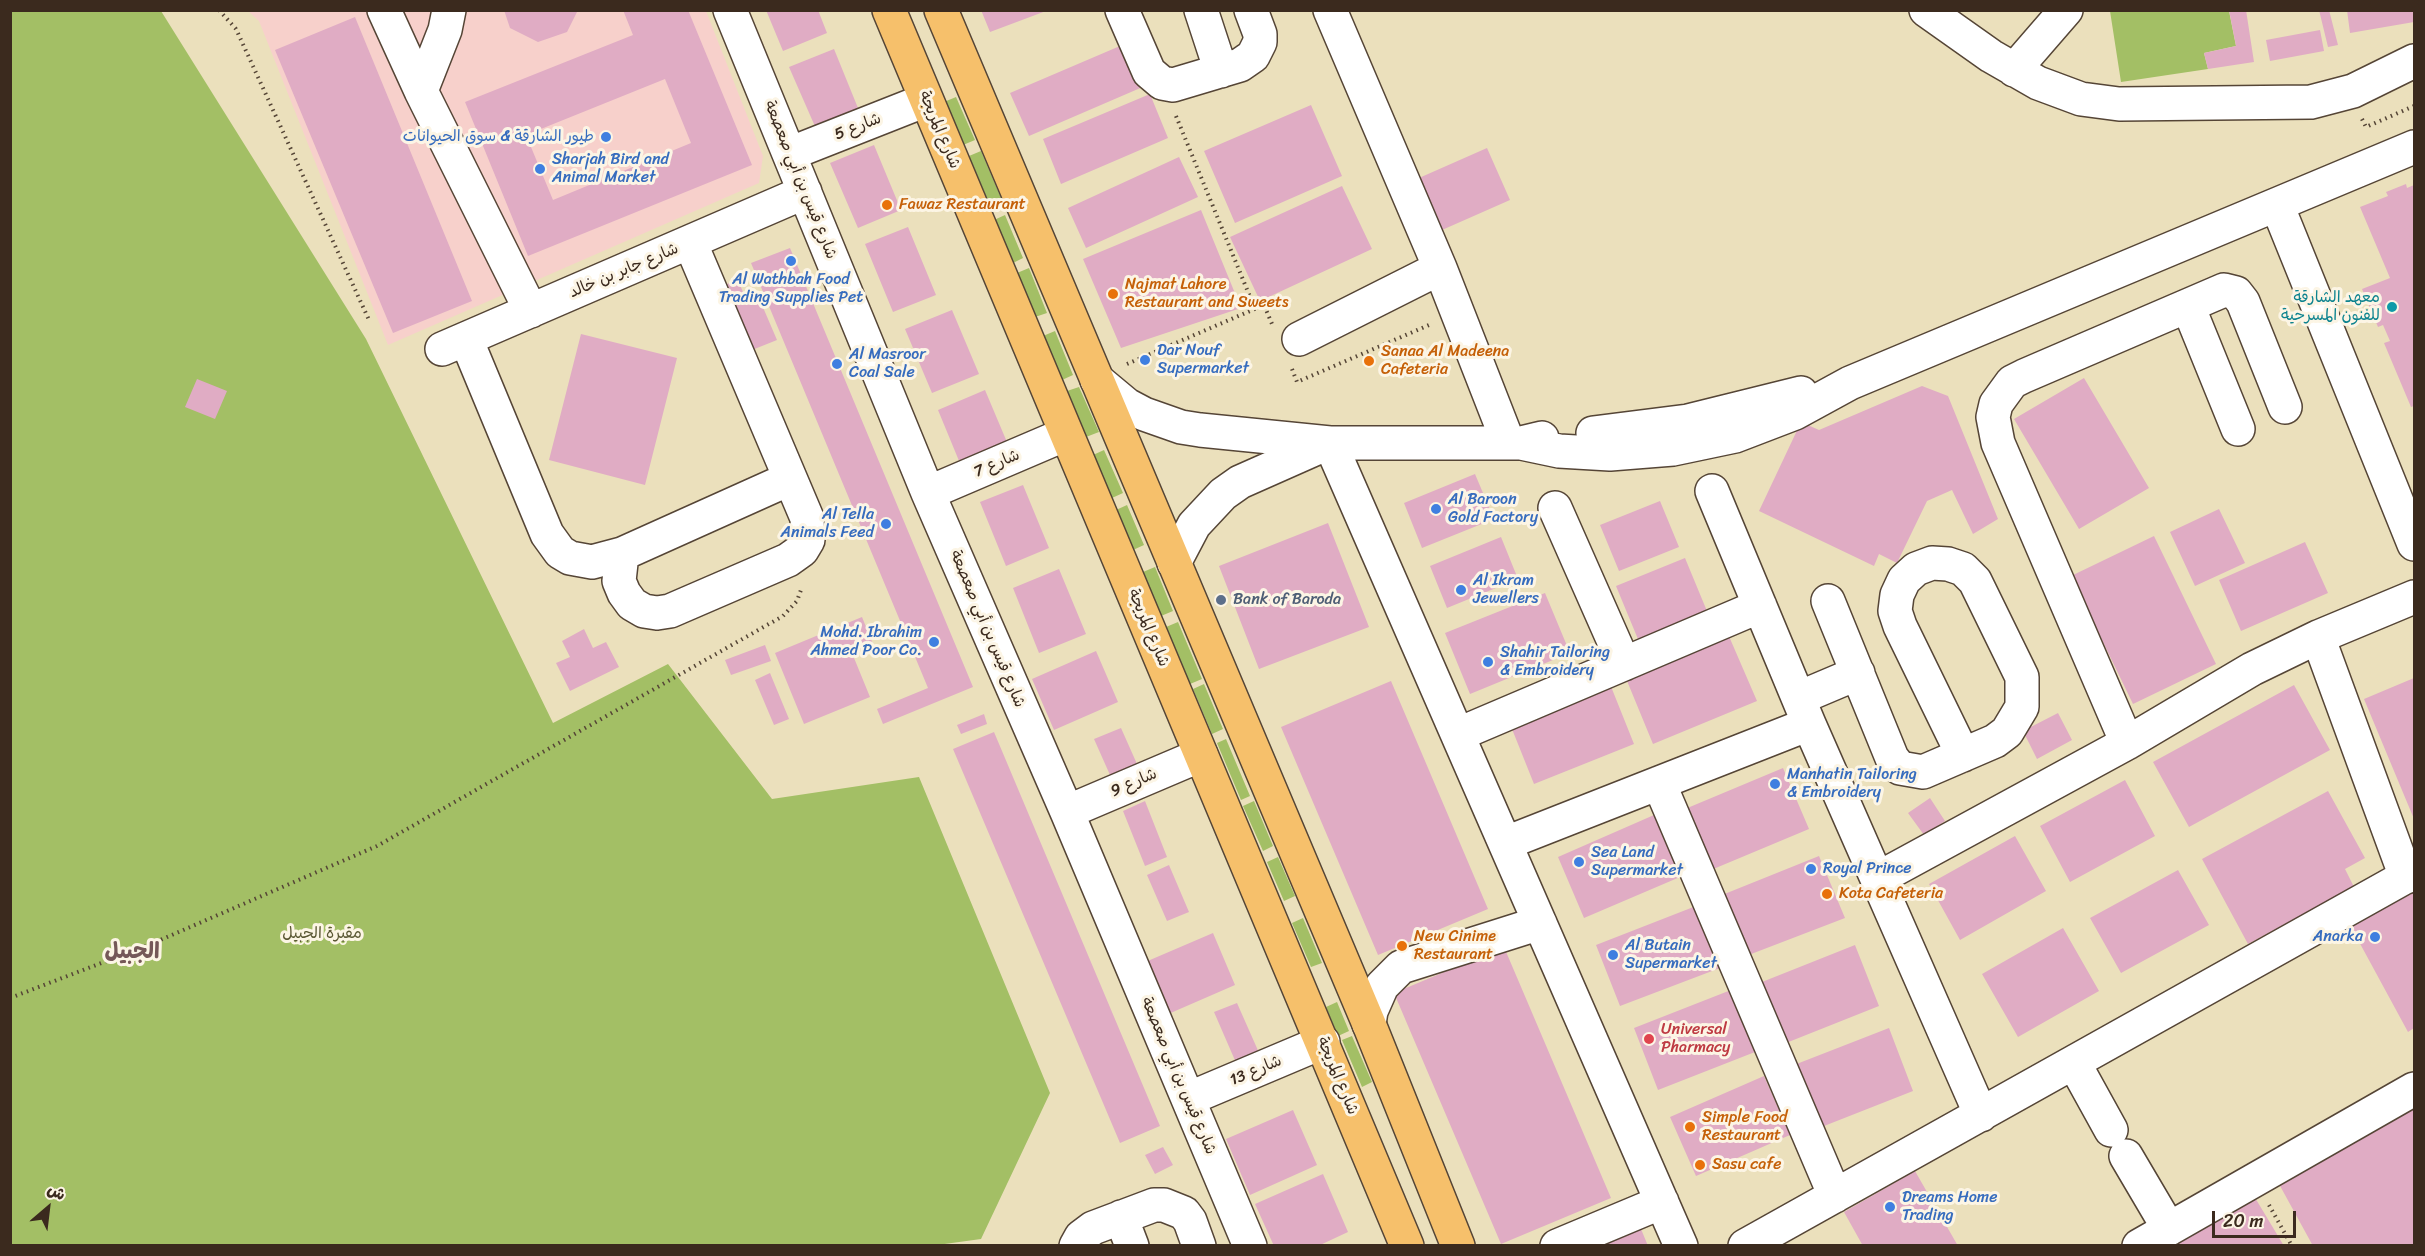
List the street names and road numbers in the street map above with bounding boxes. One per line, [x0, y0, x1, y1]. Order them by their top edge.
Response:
street label: شارع المريجة [914, 88, 964, 172]
street label: شارع قيس بن أبي صعصعة [759, 98, 841, 262]
street label: شارع 5 [832, 109, 884, 145]
street label: شارع جابر بن خالد [566, 239, 682, 303]
street label: شارع 7 [971, 446, 1023, 482]
street label: شارع قيس بن أبي صعصعة [945, 547, 1029, 711]
street label: شارع المريجة [1123, 586, 1173, 670]
street label: شارع 9 [1108, 765, 1160, 801]
street label: شارع قيس بن أبي صعصعة [1136, 994, 1220, 1158]
street label: شارع المريجة [1312, 1034, 1362, 1118]
street label: شارع 13 [1227, 1052, 1285, 1090]

